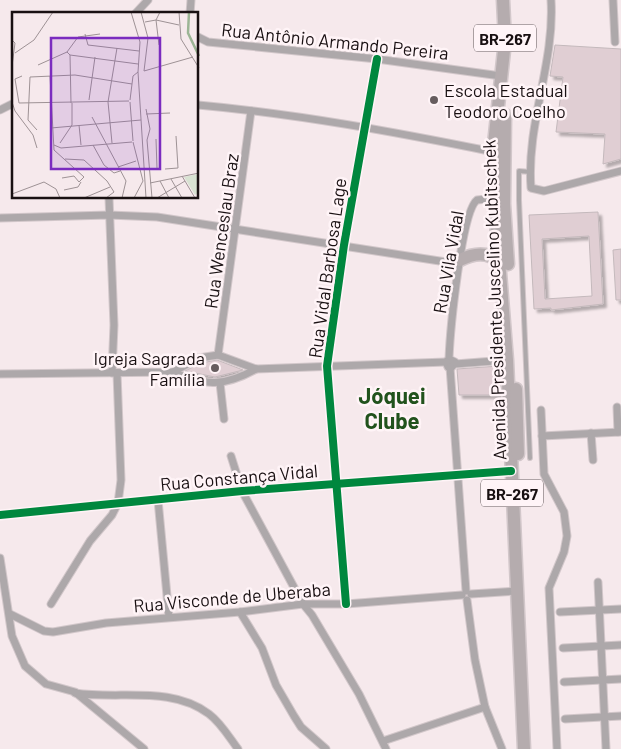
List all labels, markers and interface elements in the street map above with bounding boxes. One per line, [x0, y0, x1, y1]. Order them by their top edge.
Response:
inset map [12, 12, 199, 199]
street label: Rua Antônio Armando Pereira [220, 18, 450, 64]
road number: BR-267 [474, 24, 536, 52]
place label: Escola Estadual Teodoro Coelho [444, 79, 568, 122]
marker: Escola Estadual Teodoro Coelho [428, 94, 440, 106]
street label: Avenida Presidente Juscelino Kubitschek [477, 139, 511, 461]
street label: Rua Wenceslau Braz [199, 152, 243, 310]
street label: Rua Vidal Barbosa Lage [303, 176, 351, 360]
street label: Rua Vila Vidal [428, 209, 468, 315]
place label: Igreja Sagrada Família [93, 347, 205, 390]
marker: Igreja Sagrada Família [209, 362, 221, 374]
district label: Jóquei Clube [358, 382, 426, 433]
street label: Rua Constança Vidal [159, 459, 319, 495]
road number: BR-267 [481, 479, 543, 506]
street label: Rua Visconde de Uberaba [133, 577, 331, 617]

